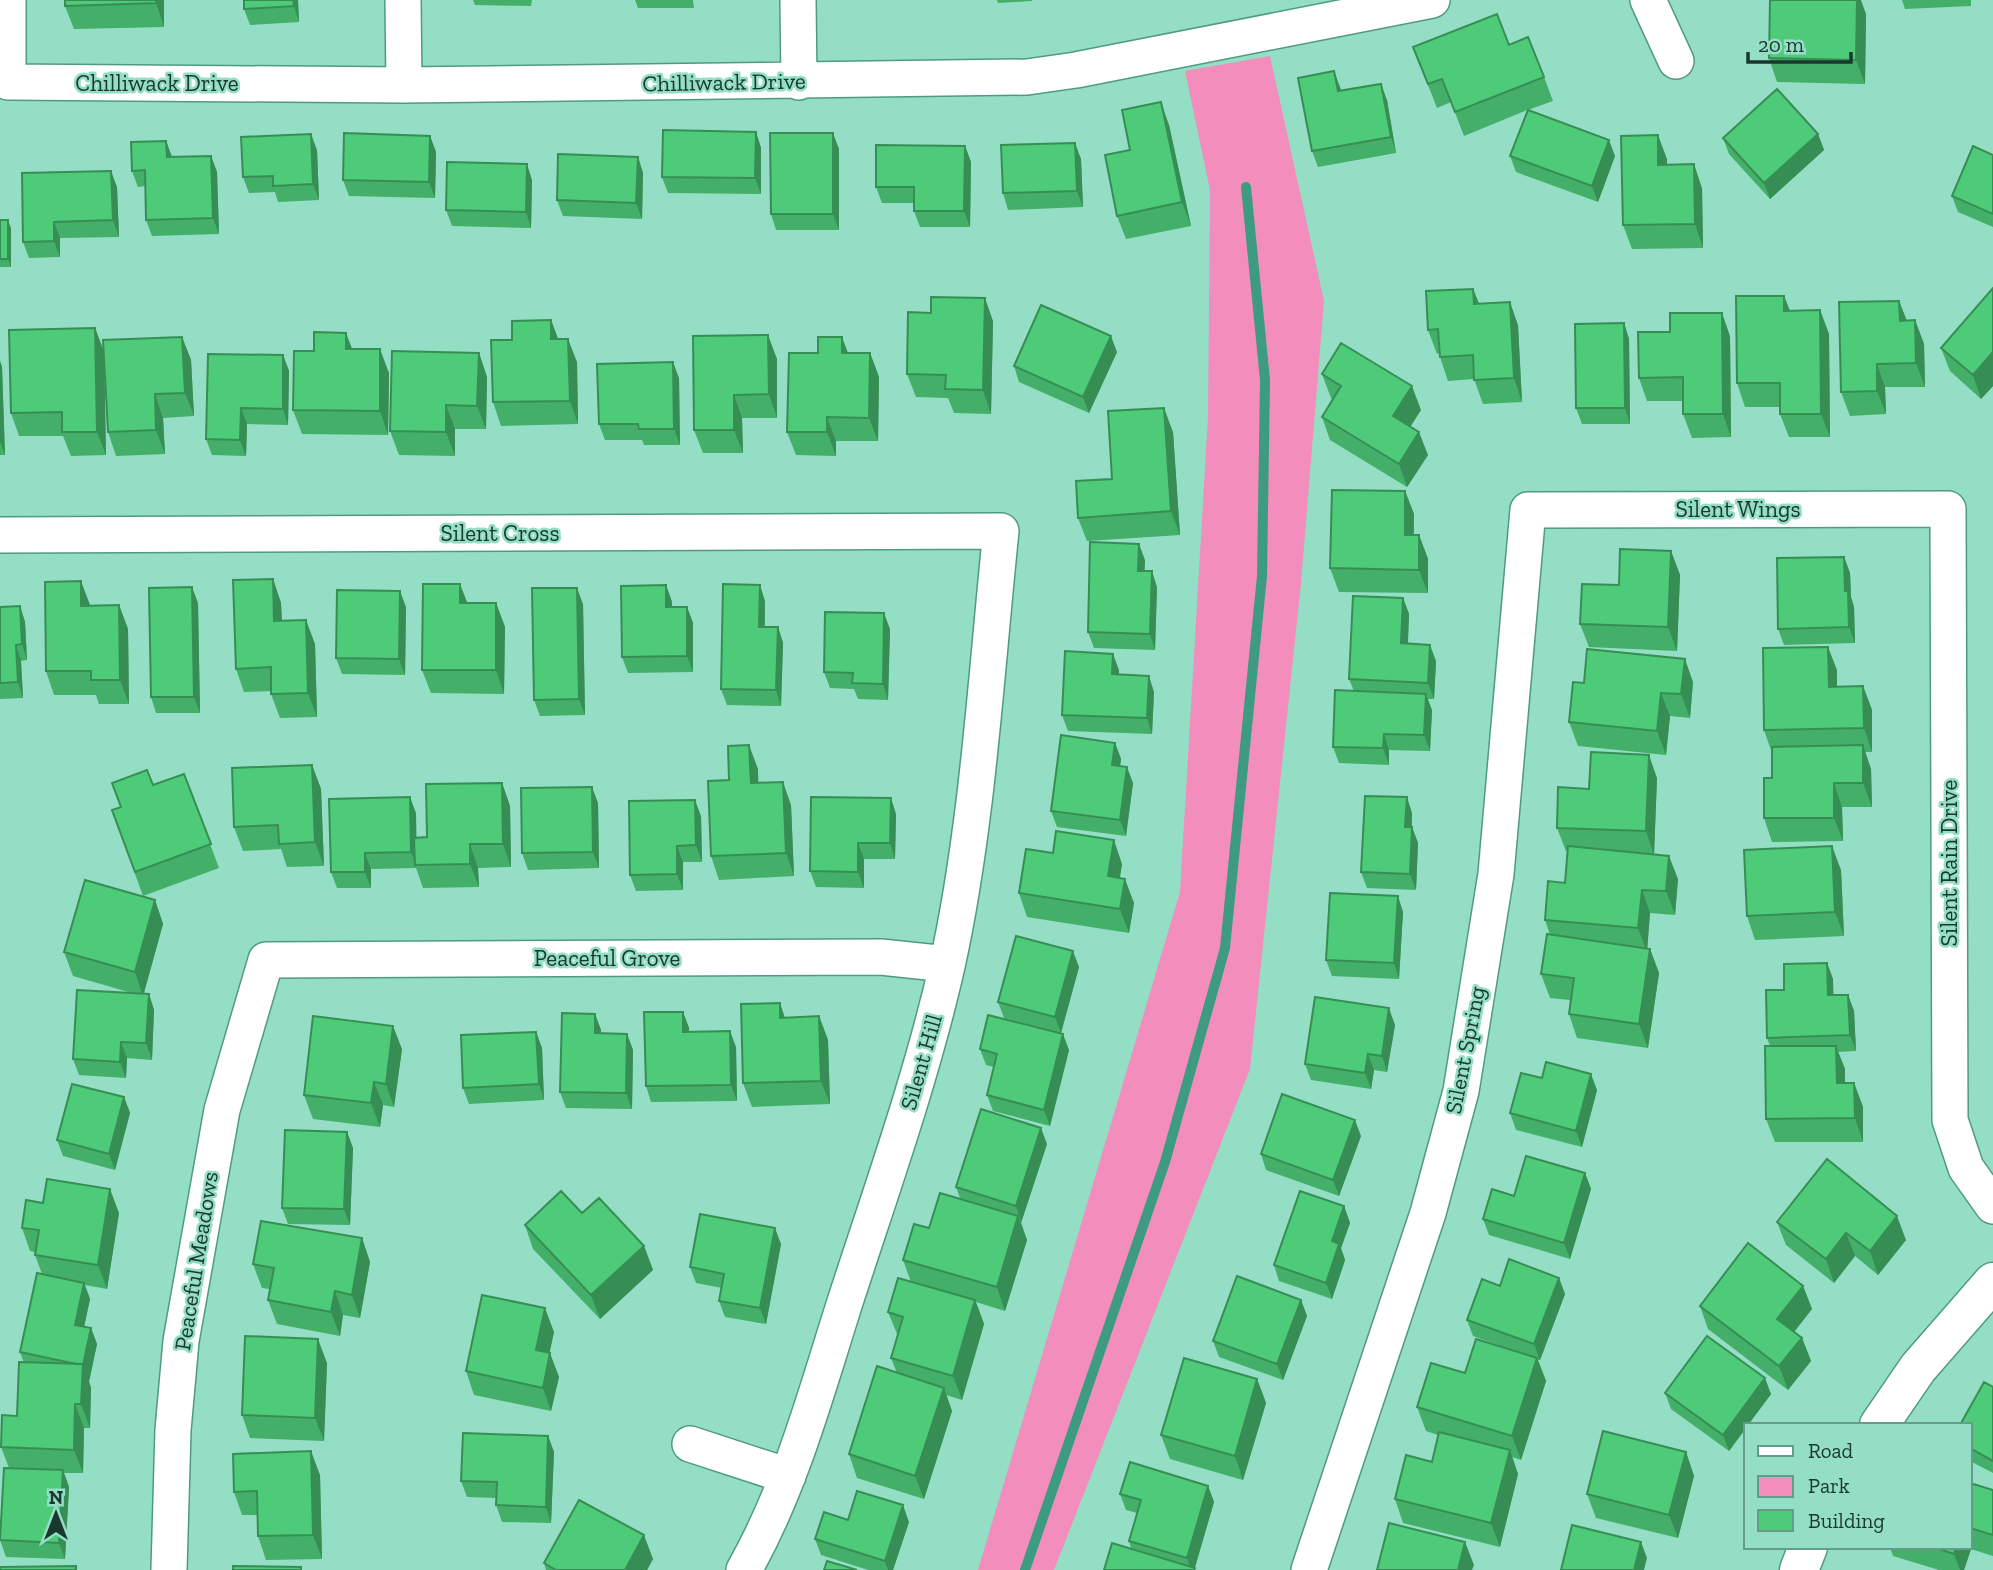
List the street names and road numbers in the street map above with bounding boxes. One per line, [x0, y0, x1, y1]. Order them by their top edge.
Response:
street label: Chilliwack Drive [642, 67, 806, 97]
street label: Chilliwack Drive [75, 69, 239, 97]
street label: Silent Wings [1675, 495, 1801, 523]
street label: Silent Cross [440, 519, 560, 547]
street label: Silent Rain Drive [1935, 780, 1963, 946]
street label: Peaceful Grove [534, 944, 680, 972]
street label: Silent Spring [1439, 983, 1491, 1116]
street label: Silent Hill [894, 1011, 948, 1113]
street label: Peaceful Meadows [168, 1169, 224, 1353]

